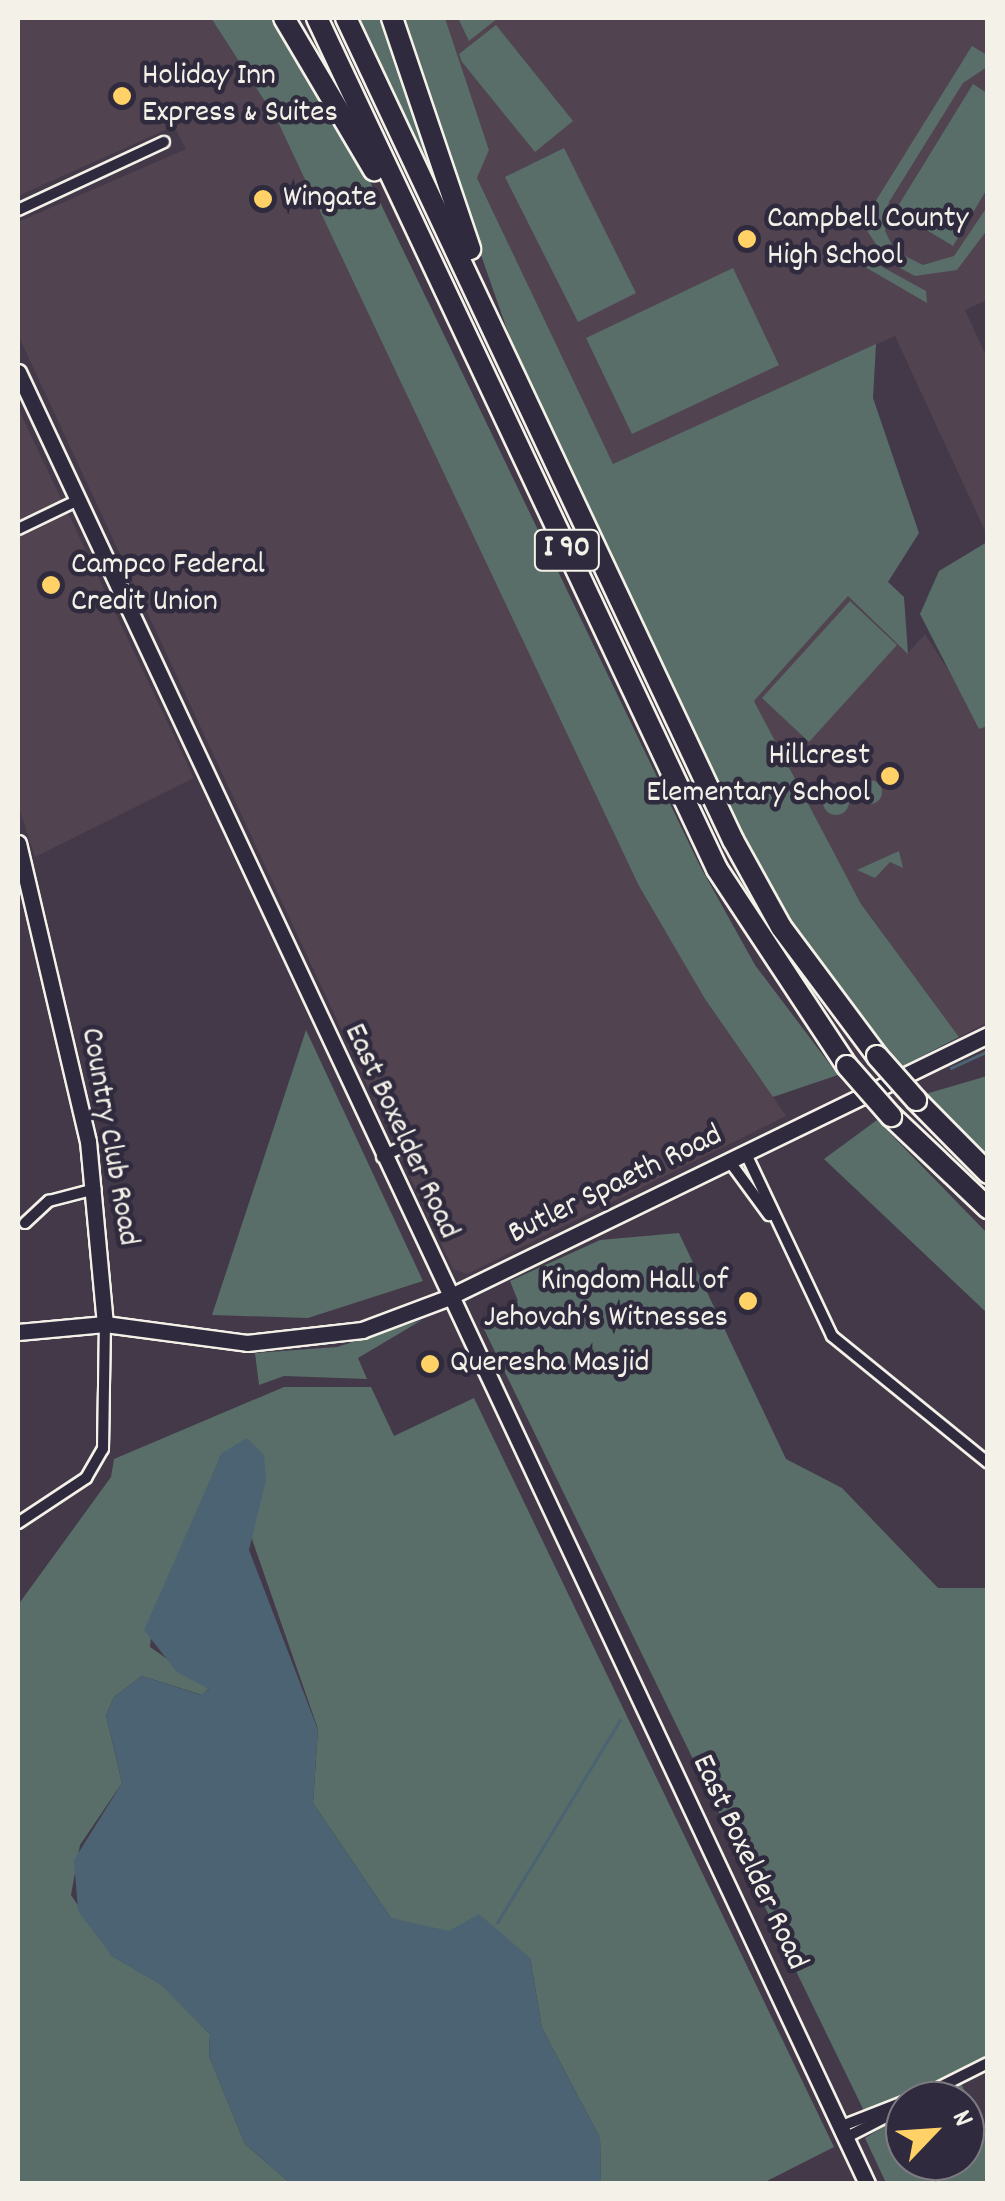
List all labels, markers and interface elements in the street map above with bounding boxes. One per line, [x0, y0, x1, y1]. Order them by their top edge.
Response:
place label: Holiday Inn Express & Suites [142, 59, 338, 134]
marker: Holiday Inn Express & Suites [111, 85, 133, 107]
place label: Wingate [283, 180, 377, 218]
marker: Wingate [252, 188, 274, 210]
place label: Campbell County High School [767, 202, 968, 277]
marker: Campbell County High School [736, 228, 758, 250]
road number: I 90 [532, 525, 602, 575]
place label: Campco Federal Credit Union [71, 548, 265, 623]
marker: Campco Federal Credit Union [40, 574, 62, 596]
place label: Hillcrest Elementary School [646, 739, 870, 814]
marker: Hillcrest Elementary School [879, 765, 901, 787]
street label: East Boxelder Road [333, 1018, 467, 1246]
street label: Country Club Road [70, 1025, 146, 1249]
street label: Butler Spaeth Road [503, 1118, 729, 1254]
place label: Kingdom Hall of Jehovah’s Witnesses [484, 1264, 728, 1339]
marker: Kingdom Hall of Jehovah’s Witnesses [737, 1290, 759, 1312]
place label: Queresha Masjid [450, 1345, 649, 1383]
marker: Queresha Masjid [419, 1353, 441, 1375]
street label: East Boxelder Road [681, 1749, 815, 1977]
north arrow [885, 2081, 985, 2181]
text: N [939, 2104, 981, 2134]

